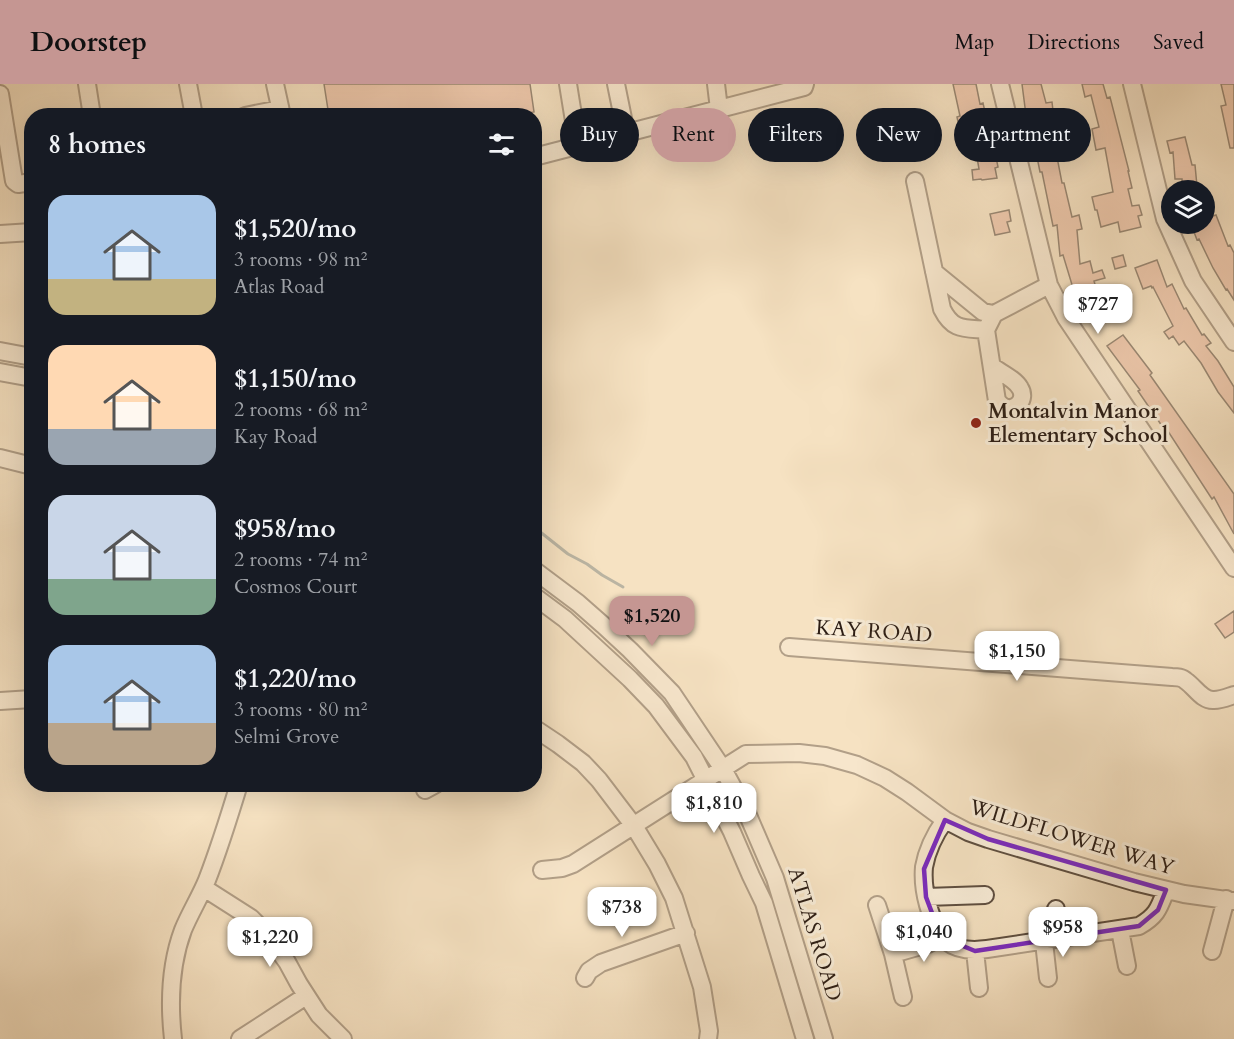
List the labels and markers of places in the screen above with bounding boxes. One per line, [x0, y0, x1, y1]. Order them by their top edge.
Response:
pin: $727 [1062, 284, 1134, 335]
place label: Montalvin Manor Elementary School [988, 397, 1168, 450]
marker: Montalvin Manor Elementary School [969, 416, 983, 430]
pin: $1,520 [603, 596, 701, 647]
pin: $1,150 [968, 631, 1066, 682]
pin: $1,810 [665, 783, 763, 834]
pin: $738 [586, 887, 658, 938]
pin: $958 [1027, 907, 1099, 958]
pin: $1,040 [875, 912, 973, 963]
pin: $1,220 [221, 917, 319, 968]

